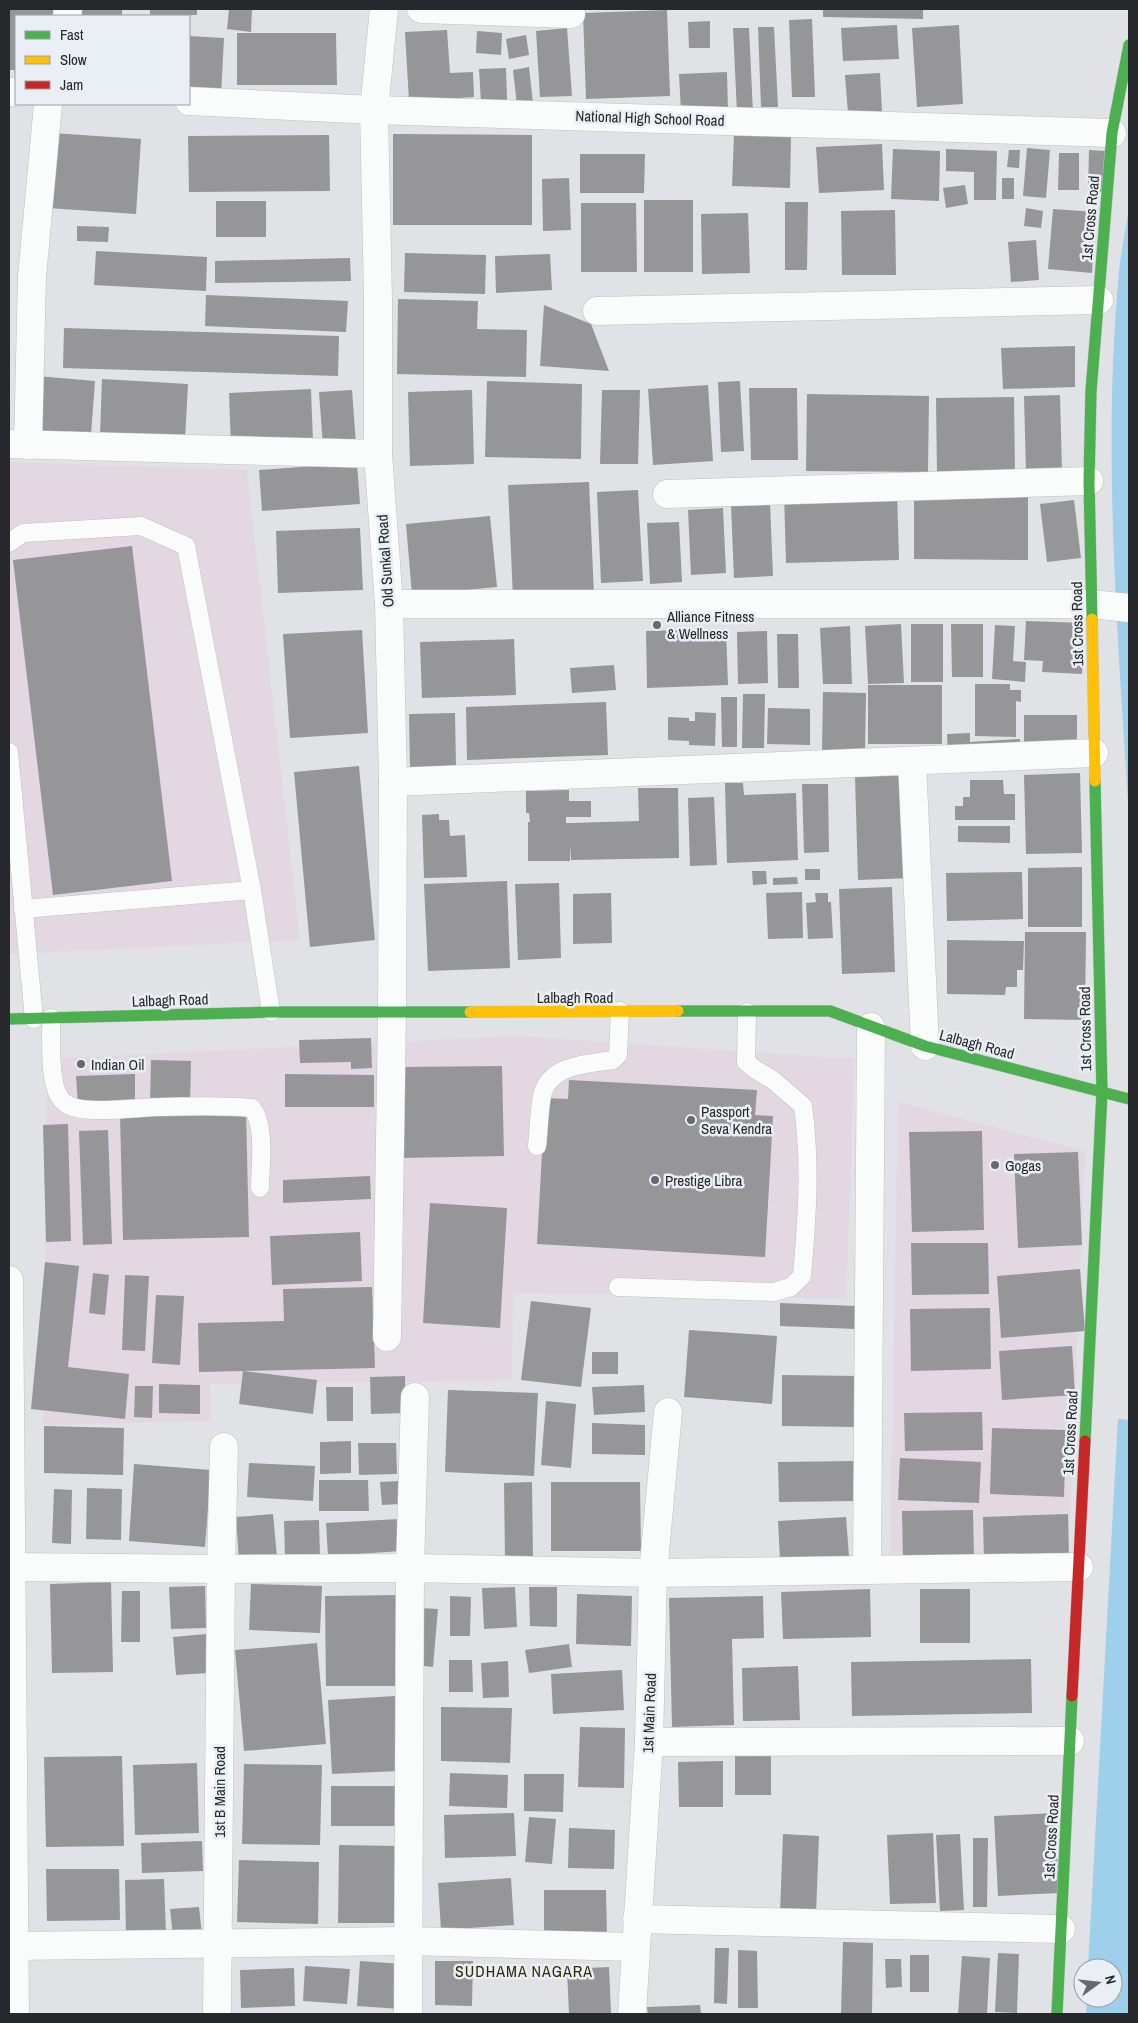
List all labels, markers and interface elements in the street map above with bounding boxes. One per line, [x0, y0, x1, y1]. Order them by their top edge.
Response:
legend [15, 15, 190, 105]
text: Fast [60, 24, 84, 45]
text: Slow [60, 49, 87, 70]
text: Jam [60, 74, 83, 95]
street label: National High School Road [575, 105, 725, 131]
street label: 1st Cross Road [1076, 175, 1104, 261]
street label: Old Sunkal Road [371, 514, 399, 608]
street label: 1st Cross Road [1066, 581, 1088, 667]
place label: Alliance Fitness & Wellness [666, 606, 755, 644]
marker: Alliance Fitness & Wellness [651, 619, 663, 631]
street label: 1st Cross Road [1074, 986, 1096, 1072]
street label: Lalbagh Road [537, 987, 613, 1008]
street label: Lalbagh Road [131, 988, 209, 1012]
street label: Lalbagh Road [937, 1024, 1017, 1064]
place label: Indian Oil [91, 1054, 144, 1075]
marker: Indian Oil [75, 1058, 87, 1070]
place label: Passport Seva Kendra [701, 1101, 772, 1139]
marker: Passport Seva Kendra [685, 1114, 697, 1126]
place label: Gogas [1005, 1155, 1041, 1176]
marker: Gogas [989, 1159, 1001, 1171]
place label: Prestige Libra [665, 1170, 742, 1191]
marker: Prestige Libra [649, 1174, 661, 1186]
street label: 1st Cross Road [1057, 1390, 1083, 1476]
street label: 1st Main Road [637, 1673, 661, 1753]
street label: 1st B Main Road [209, 1746, 230, 1838]
street label: 1st Cross Road [1038, 1794, 1064, 1880]
north arrow [1073, 1958, 1123, 2008]
district label: SUDHAMA NAGARA [455, 1960, 593, 1982]
text: N [1101, 1973, 1120, 1986]

